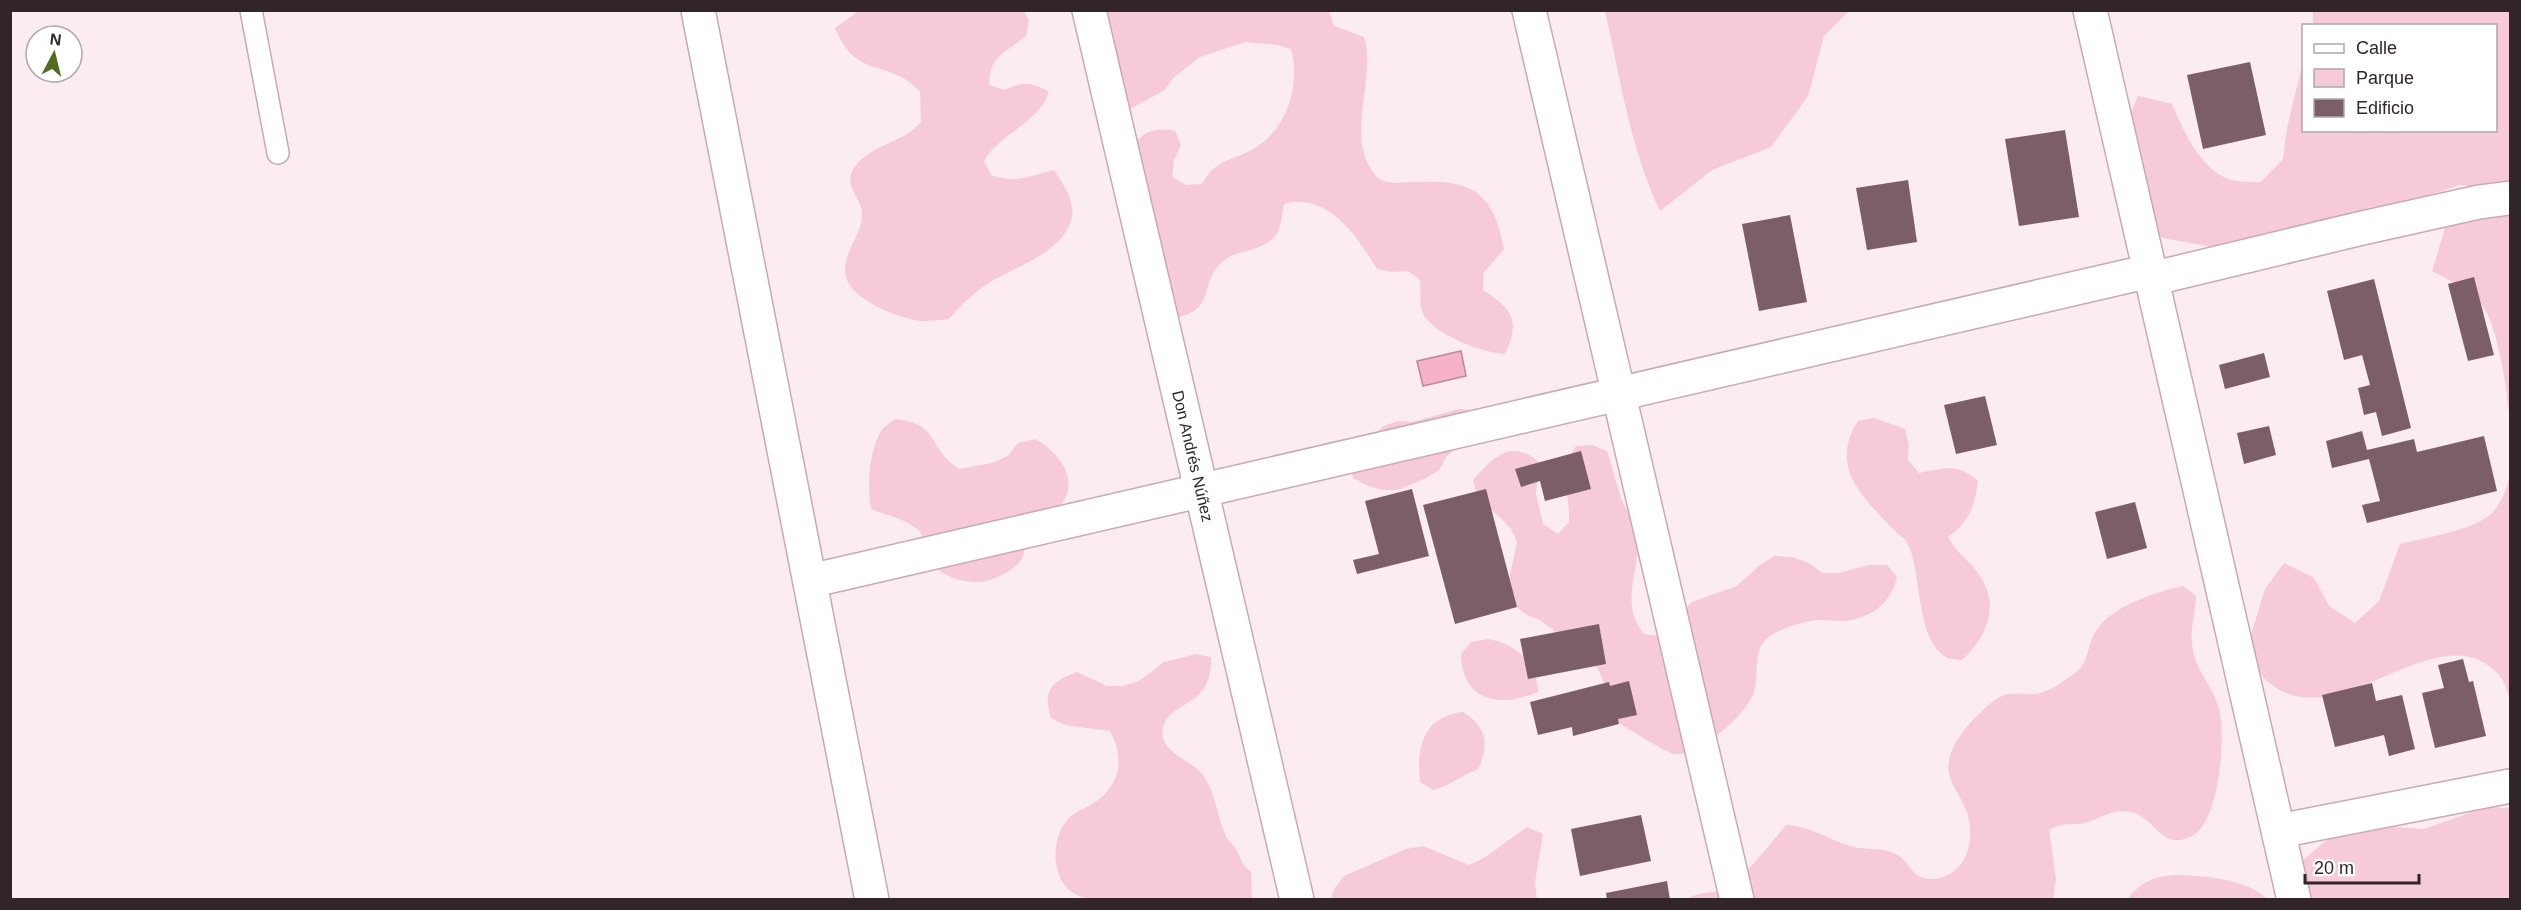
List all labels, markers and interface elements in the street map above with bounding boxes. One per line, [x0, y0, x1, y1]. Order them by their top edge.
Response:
north arrow [24, 24, 84, 84]
legend [2302, 24, 2497, 132]
text: N [49, 30, 63, 49]
text: Calle [2356, 38, 2397, 58]
text: Parque [2356, 68, 2414, 88]
text: Edificio [2356, 98, 2414, 118]
street label: Don Andrés Núñez [1170, 389, 1217, 523]
scale bar [2305, 847, 2419, 885]
text: 20 m [2314, 858, 2354, 878]

